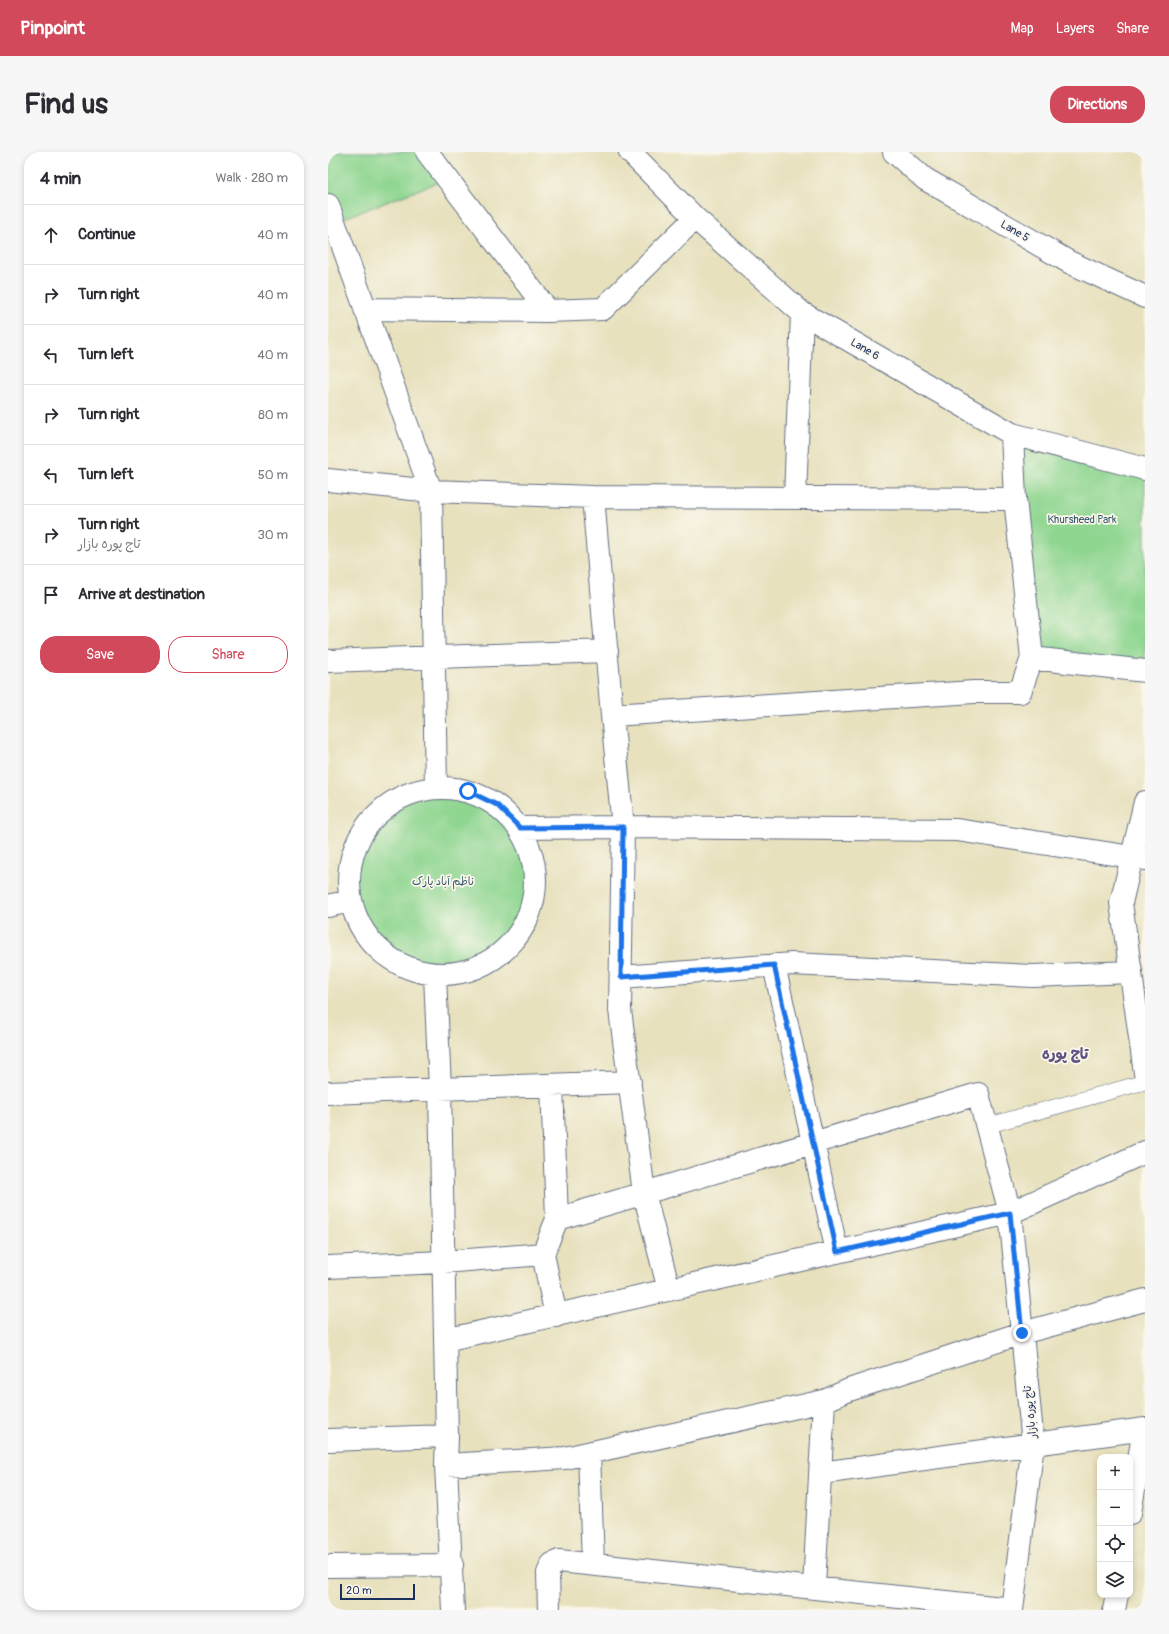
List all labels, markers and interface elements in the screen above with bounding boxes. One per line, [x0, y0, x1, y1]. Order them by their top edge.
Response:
text: Pinpoint [20, 16, 85, 40]
text: Map [1011, 20, 1034, 37]
text: Layers [1056, 20, 1094, 37]
text: Share [1116, 20, 1149, 37]
button: Directions [1050, 86, 1145, 123]
text: Find us [24, 87, 108, 122]
text: 4 min [40, 168, 81, 189]
text: Walk · 280 m [215, 170, 288, 186]
street label: Lane 5 [998, 218, 1032, 244]
icon: ahead [40, 224, 62, 246]
text: Continue [78, 225, 136, 244]
text: 40 m [257, 227, 288, 243]
icon: right [40, 284, 62, 306]
text: Turn right [78, 285, 139, 304]
text: 40 m [257, 287, 288, 303]
street label: Lane 6 [848, 336, 882, 362]
icon: left [40, 344, 62, 366]
text: Turn left [78, 345, 134, 364]
text: 40 m [257, 347, 288, 363]
icon: right [40, 404, 62, 426]
text: Turn right [78, 405, 139, 424]
text: 80 m [258, 407, 288, 423]
icon: left [40, 464, 62, 486]
text: Turn left [78, 465, 134, 484]
text: 50 m [258, 467, 288, 483]
park label: Khursheed Park [1047, 513, 1117, 526]
text: Turn right [78, 515, 139, 534]
icon: right [40, 524, 62, 546]
text: 30 m [258, 527, 288, 543]
text: تاج پورہ بازار [78, 536, 141, 552]
icon: arrive [40, 584, 62, 606]
text: Arrive at destination [78, 585, 205, 604]
button: Save [40, 636, 160, 673]
button: Share [168, 636, 288, 673]
route start [459, 782, 477, 800]
park label: ناظم آباد پارک [412, 875, 474, 890]
district label: تاج پورہ [1042, 1045, 1089, 1064]
route end [1013, 1324, 1031, 1342]
street label: تاج پورہ بازار [1021, 1384, 1040, 1440]
map controls [1097, 1454, 1133, 1598]
button: + [1097, 1454, 1133, 1490]
button: − [1097, 1490, 1133, 1526]
button: locate [1097, 1526, 1133, 1562]
button: layers [1097, 1562, 1133, 1598]
scale bar [340, 1582, 415, 1601]
text: 20 m [346, 1584, 372, 1597]

